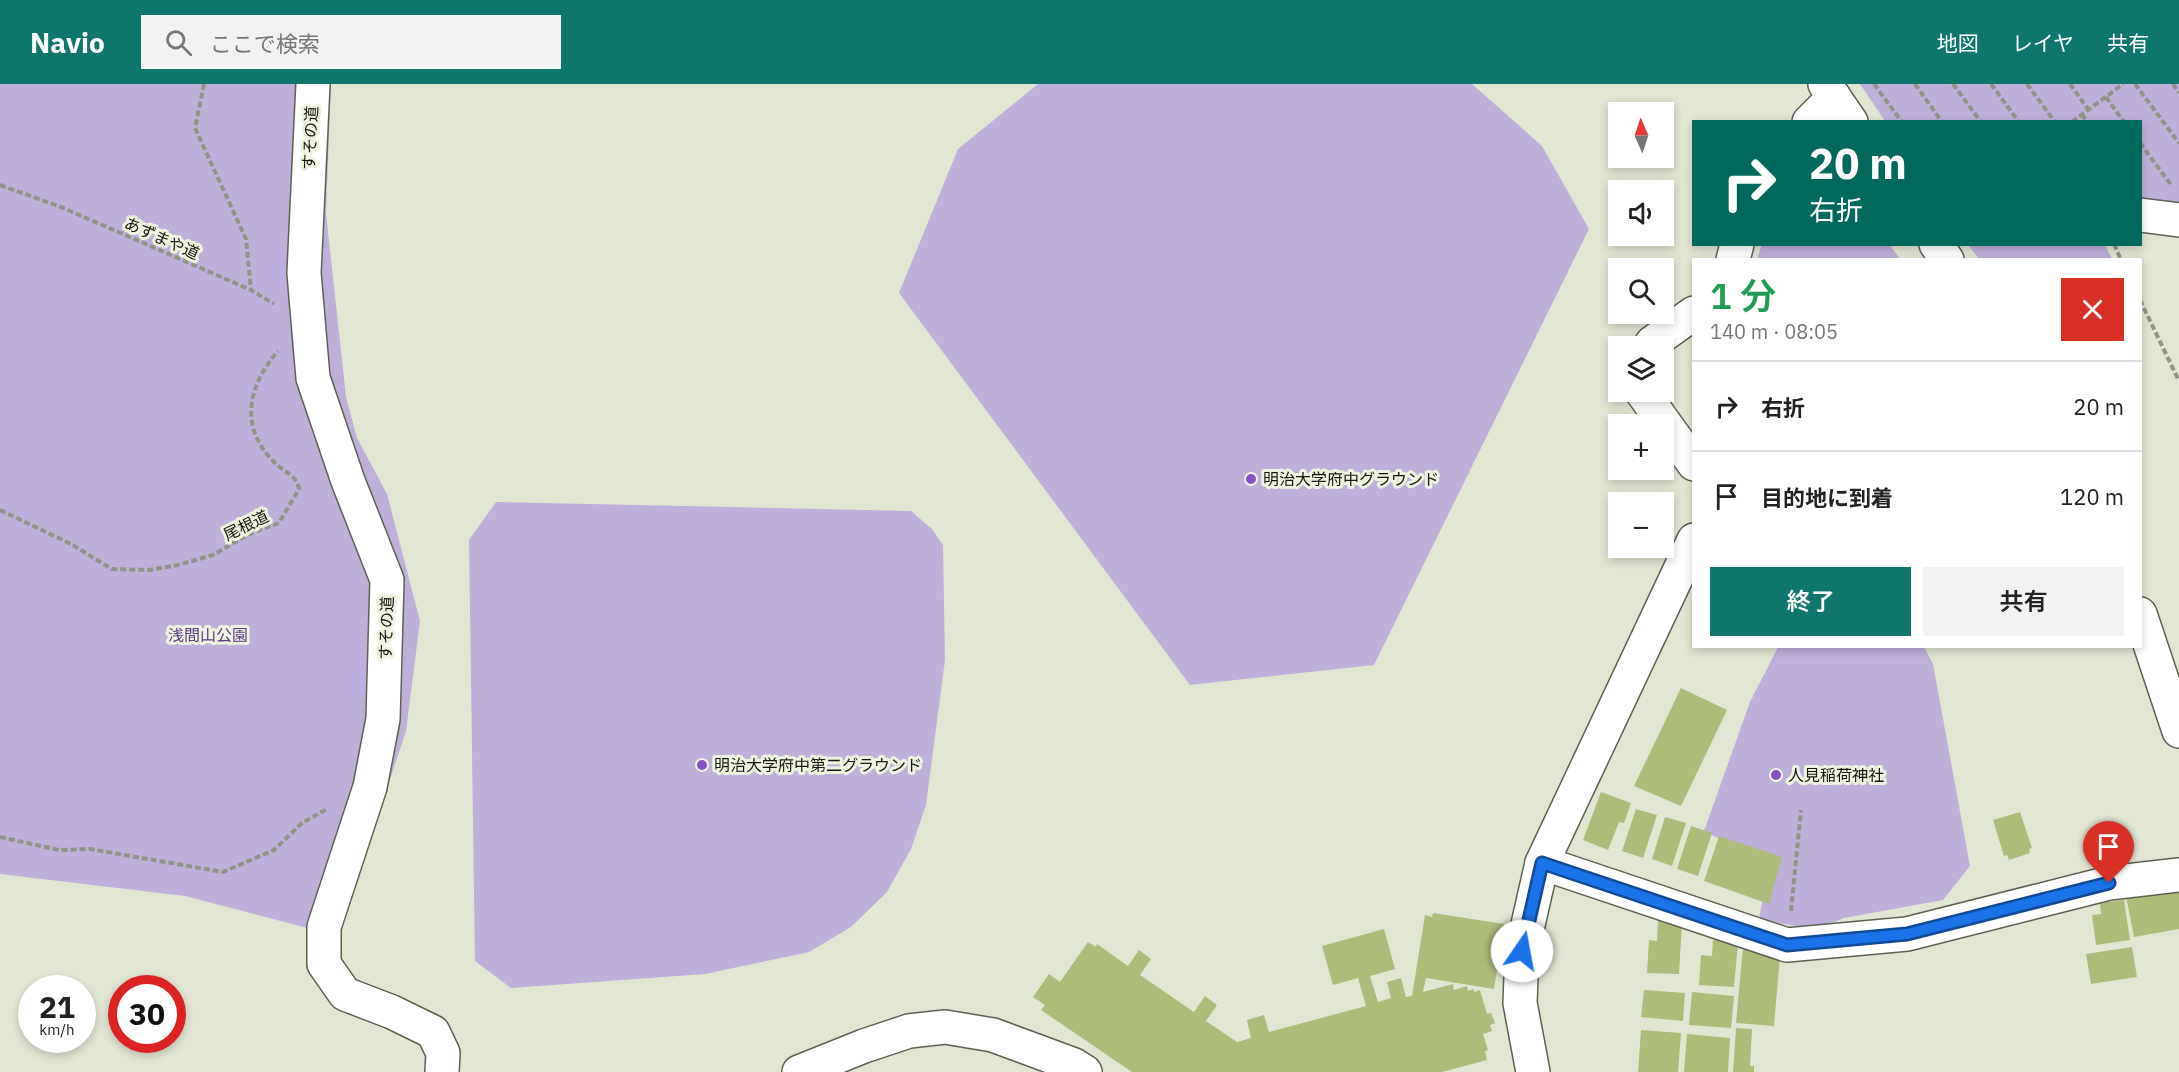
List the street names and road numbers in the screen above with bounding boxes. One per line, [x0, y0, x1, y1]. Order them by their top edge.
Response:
street label: すその道 [298, 106, 322, 170]
street label: あずまや道 [121, 213, 203, 263]
street label: 尾根道 [220, 505, 272, 545]
street label: すその道 [375, 596, 397, 660]

